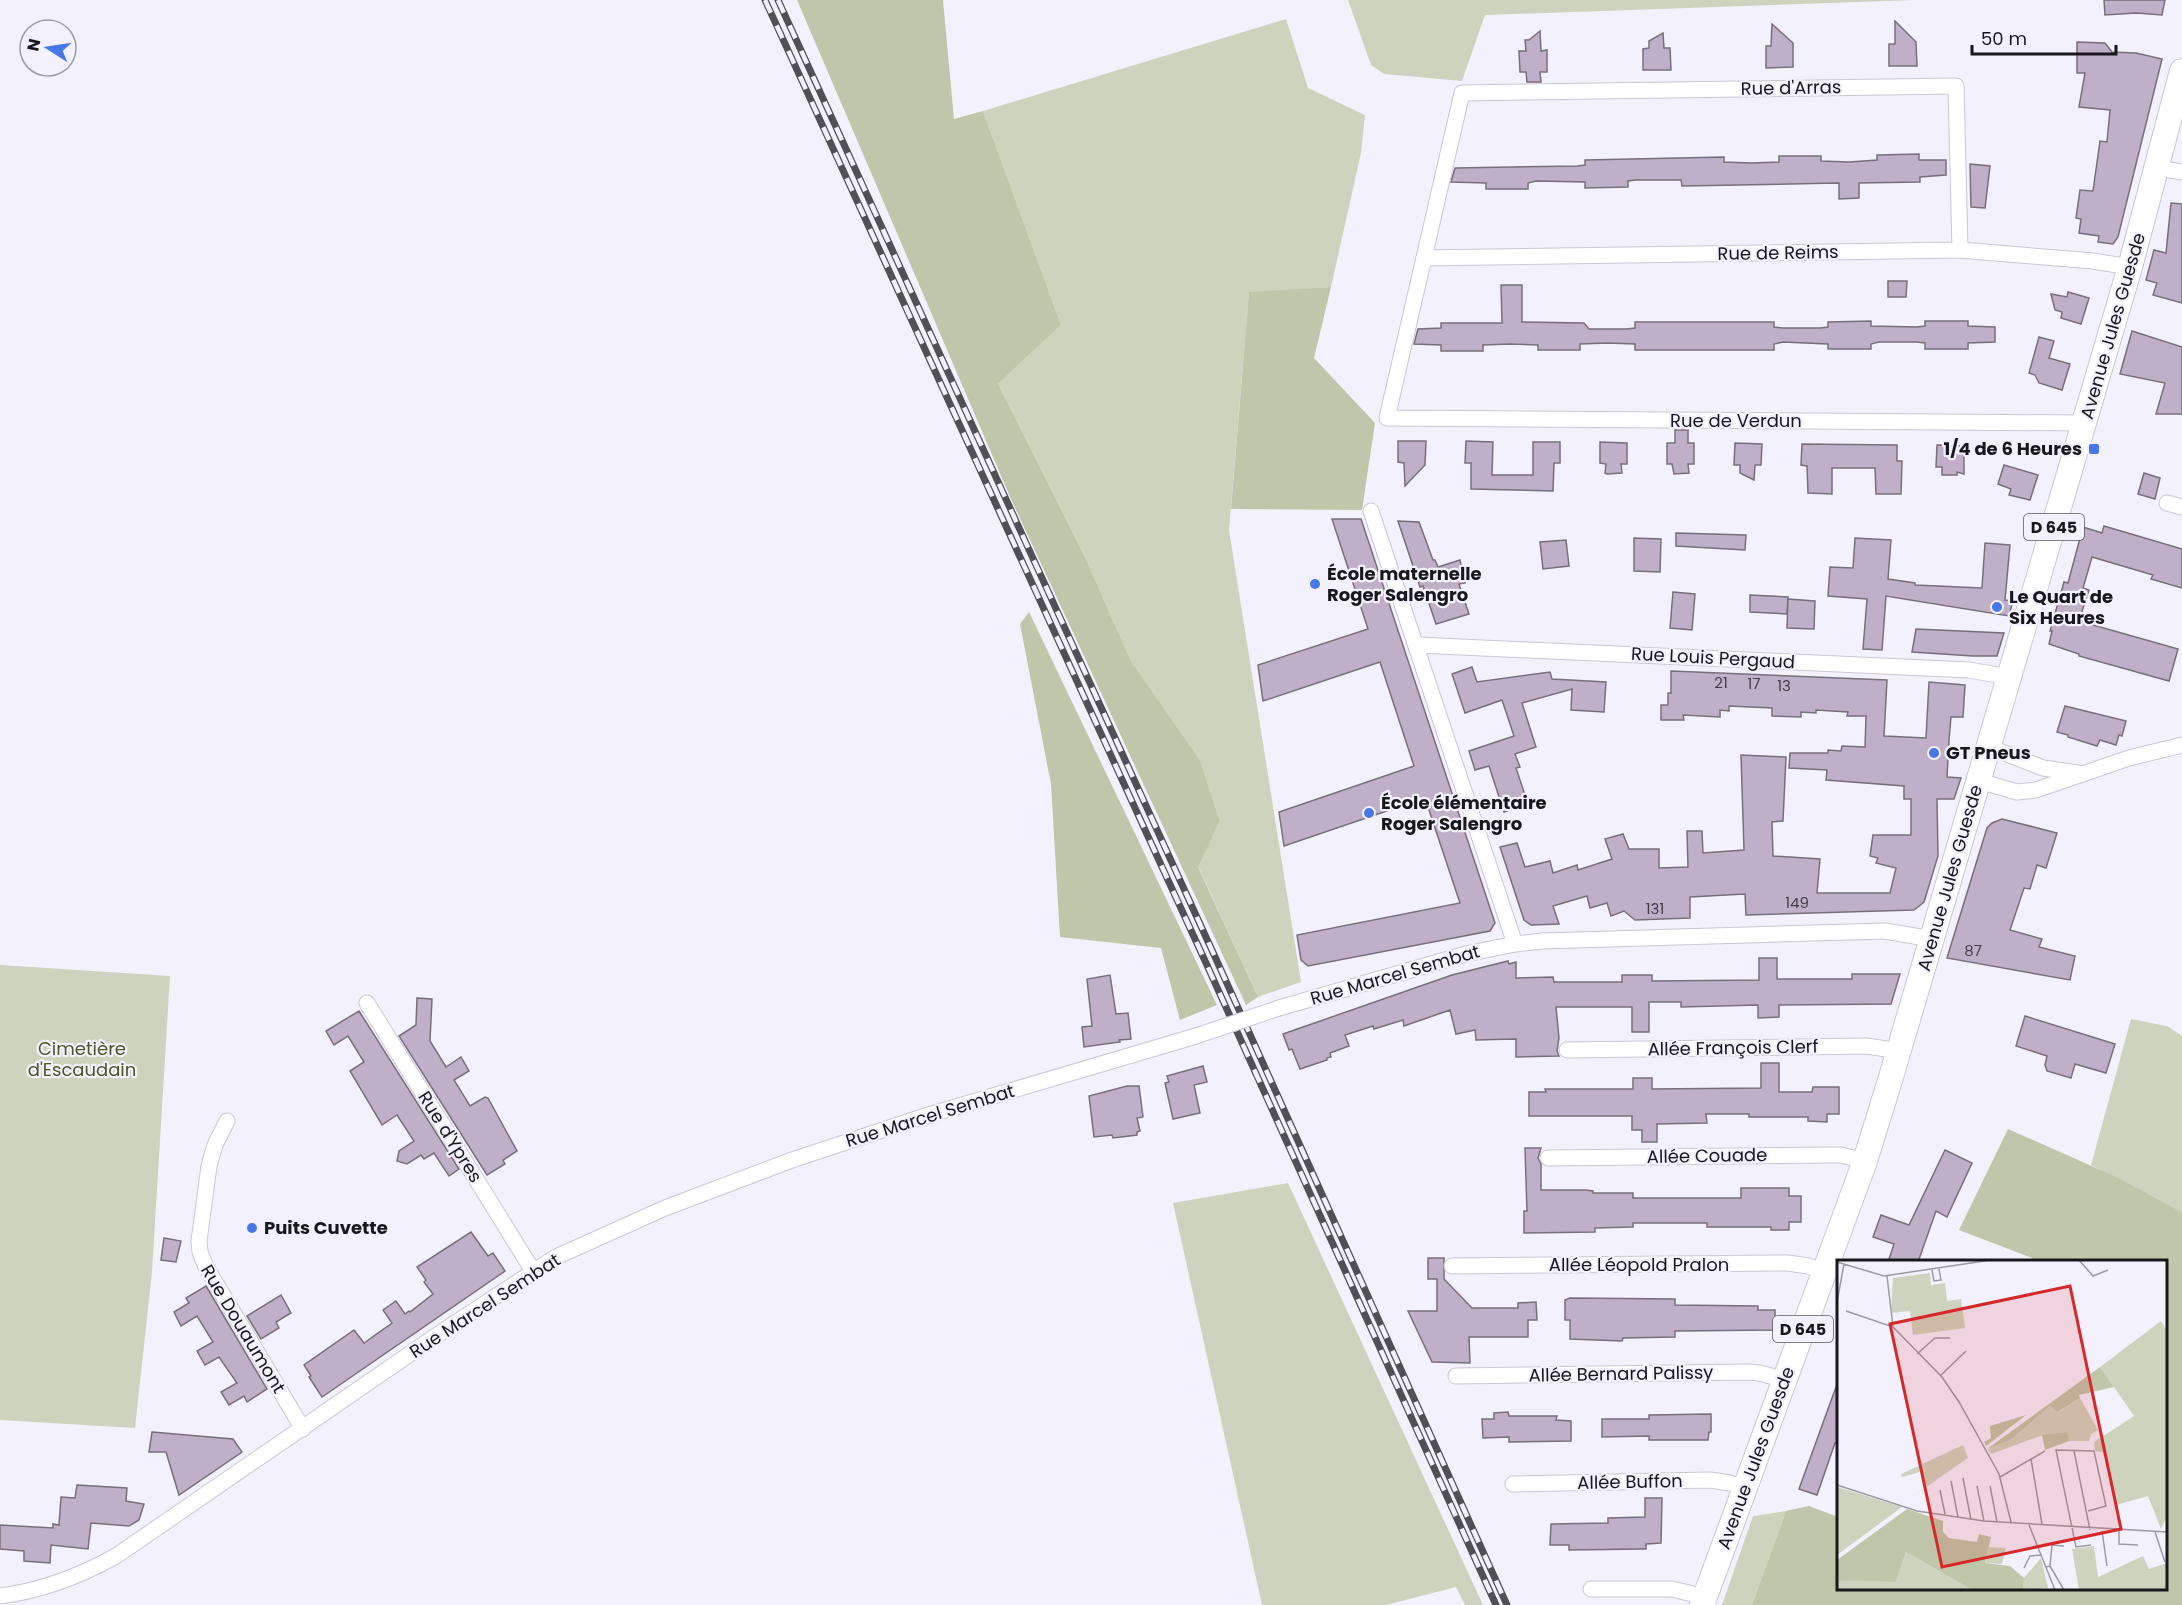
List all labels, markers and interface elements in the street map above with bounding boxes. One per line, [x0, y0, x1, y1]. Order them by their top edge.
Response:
north arrow [18, 18, 78, 78]
scale bar [1972, 18, 2116, 56]
text: 50 m [1981, 26, 2027, 51]
text: N [21, 37, 46, 53]
street label: Rue d'Arras [1740, 74, 1841, 101]
street label: Avenue Jules Guesde [2074, 230, 2151, 422]
street label: Rue de Reims [1717, 239, 1839, 266]
street label: Rue de Verdun [1670, 408, 1802, 433]
place label: 1/4 de 6 Heures [1943, 436, 2082, 461]
marker: 1/4 de 6 Heures [2087, 442, 2101, 456]
road number: D 645 [2024, 514, 2084, 540]
place label: École maternelle Roger Salengro [1327, 561, 1482, 607]
marker: École maternelle Roger Salengro [1308, 577, 1322, 591]
place label: Le Quart de Six Heures [2009, 584, 2113, 630]
marker: Le Quart de Six Heures [1990, 600, 2004, 614]
street label: Rue Louis Pergaud [1630, 641, 1796, 674]
house number: 21 [1714, 672, 1728, 693]
house number: 17 [1748, 673, 1761, 694]
house number: 13 [1777, 675, 1791, 696]
place label: GT Pneus [1946, 740, 2031, 765]
marker: GT Pneus [1927, 746, 1941, 760]
street label: Avenue Jules Guesde [1911, 782, 1988, 974]
place label: École élémentaire Roger Salengro [1381, 790, 1547, 836]
marker: École élémentaire Roger Salengro [1362, 806, 1376, 820]
house number: 149 [1785, 892, 1809, 913]
house number: 131 [1646, 898, 1664, 919]
street label: Rue Marcel Sembat [1307, 938, 1483, 1011]
house number: 87 [1964, 940, 1982, 961]
street label: Allée François Clerf [1647, 1034, 1819, 1061]
park label: Cimetière d'Escaudain [28, 1036, 136, 1082]
street label: Rue Marcel Sembat [842, 1078, 1017, 1153]
street label: Rue d'Ypres [412, 1086, 488, 1187]
street label: Allée Couade [1647, 1142, 1767, 1169]
place label: Puits Cuvette [264, 1215, 388, 1240]
marker: Puits Cuvette [245, 1221, 259, 1235]
street label: Rue Marcel Sembat [404, 1247, 565, 1364]
street label: Allée Léopold Pralon [1549, 1252, 1729, 1277]
street label: Rue Douaumont [195, 1260, 292, 1398]
inset map [1837, 1260, 2167, 1590]
road number: D 645 [1773, 1316, 1833, 1342]
street label: Allée Bernard Palissy [1528, 1359, 1714, 1388]
street label: Avenue Jules Guesde [1711, 1363, 1800, 1553]
street label: Allée Buffon [1577, 1468, 1683, 1495]

